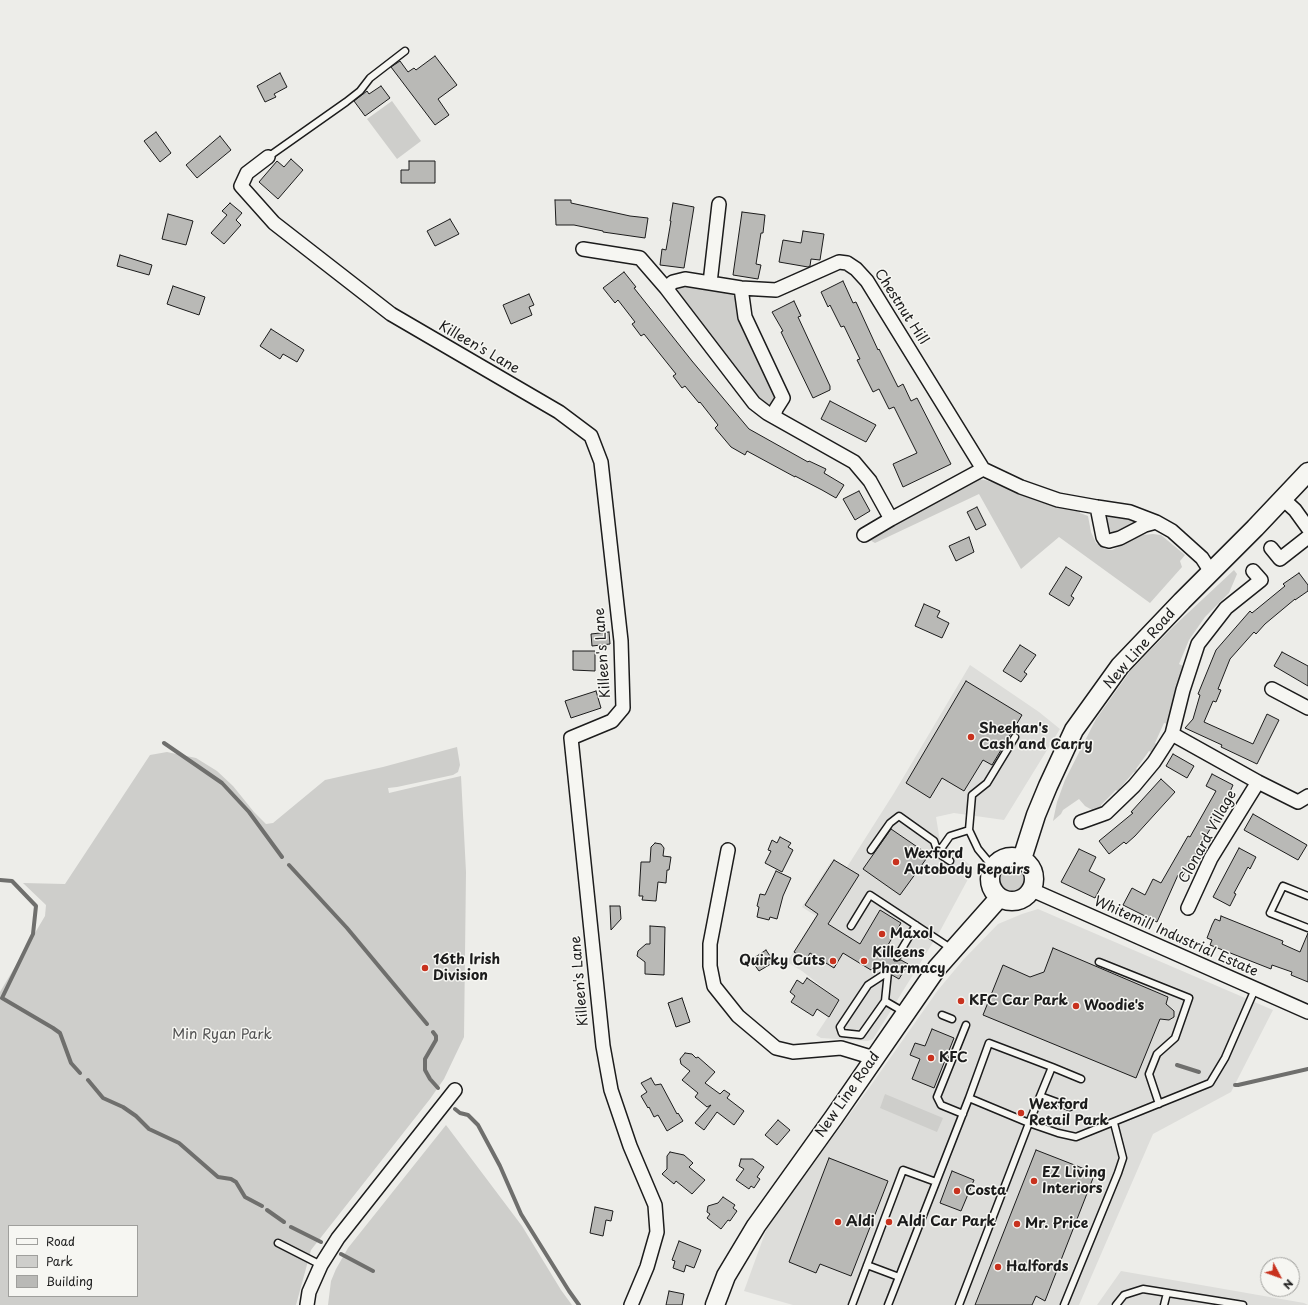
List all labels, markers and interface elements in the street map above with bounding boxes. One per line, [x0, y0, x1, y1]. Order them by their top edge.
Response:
street label: Chestnut Hill [870, 266, 932, 348]
street label: Killeen's Lane [435, 318, 523, 378]
street label: New Line Road [1101, 606, 1179, 692]
street label: Killeen's Lane [591, 607, 615, 699]
place label: Sheehan's Cash and Carry [979, 721, 1093, 754]
marker: Sheehan's Cash and Carry [966, 732, 976, 742]
street label: Clonard Village [1176, 788, 1240, 886]
place label: Wexford Autobody Repairs [904, 846, 1030, 878]
marker: Wexford Autobody Repairs [891, 857, 901, 867]
street label: Whitemill Industrial Estate [1091, 893, 1261, 981]
place label: Maxol [890, 926, 933, 942]
marker: Maxol [877, 929, 887, 939]
street label: Killeen's Lane [568, 935, 592, 1027]
place label: Killeens Pharmacy [872, 945, 945, 978]
place label: 16th Irish Division [433, 952, 500, 984]
place label: Quirky Cuts [739, 953, 825, 969]
marker: Quirky Cuts [828, 956, 838, 966]
marker: Killeens Pharmacy [859, 956, 869, 966]
marker: 16th Irish Division [420, 963, 430, 973]
place label: KFC Car Park [969, 993, 1068, 1009]
marker: KFC Car Park [956, 996, 966, 1006]
place label: Woodie's [1084, 998, 1144, 1014]
marker: Woodie's [1071, 1001, 1081, 1011]
park label: Min Ryan Park [172, 1027, 272, 1043]
street label: New Line Road [812, 1049, 884, 1141]
place label: KFC [939, 1050, 968, 1066]
marker: KFC [926, 1053, 936, 1063]
place label: Wexford Retail Park [1029, 1097, 1109, 1130]
marker: Wexford Retail Park [1016, 1108, 1026, 1118]
place label: EZ Living Interiors [1042, 1165, 1106, 1198]
marker: EZ Living Interiors [1029, 1176, 1039, 1186]
place label: Costa [965, 1183, 1006, 1199]
marker: Costa [952, 1186, 962, 1196]
place label: Aldi [846, 1214, 875, 1230]
place label: Aldi Car Park [897, 1214, 996, 1230]
place label: Mr. Price [1025, 1216, 1088, 1232]
marker: Aldi [833, 1217, 843, 1227]
marker: Aldi Car Park [884, 1217, 894, 1227]
marker: Mr. Price [1012, 1219, 1022, 1229]
legend [8, 1225, 138, 1297]
text: Road [46, 1232, 75, 1250]
text: Park [46, 1252, 73, 1270]
north arrow [1260, 1257, 1300, 1297]
place label: Halfords [1006, 1259, 1068, 1275]
marker: Halfords [993, 1262, 1003, 1272]
text: Building [46, 1272, 93, 1290]
text: N [1279, 1276, 1298, 1293]

